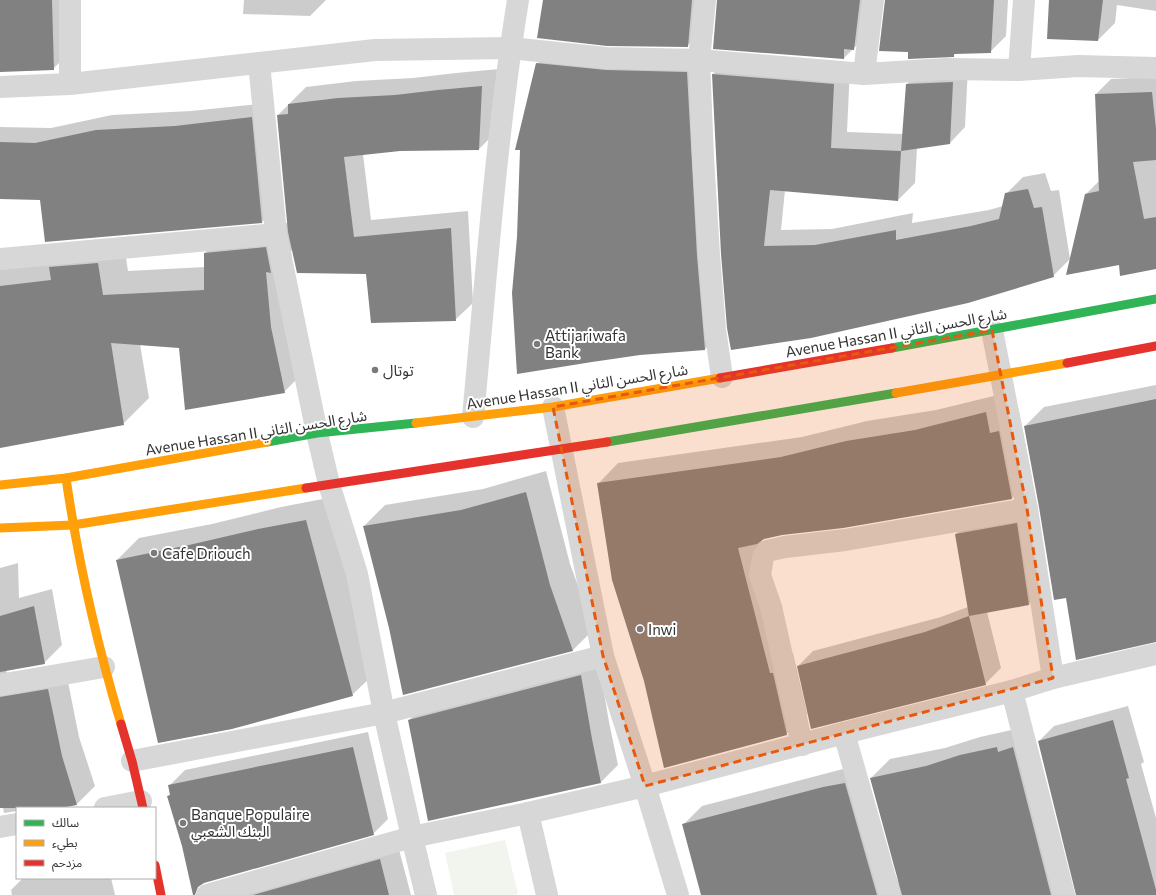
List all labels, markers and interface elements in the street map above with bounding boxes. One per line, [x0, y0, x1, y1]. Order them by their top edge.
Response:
street label: Avenue Hassan II شارع الحسن الثاني [784, 304, 1009, 364]
place label: Attijariwafa Bank [545, 326, 626, 361]
marker: Attijariwafa Bank [532, 339, 542, 349]
street label: Avenue Hassan II شارع الحسن الثاني [465, 360, 690, 416]
place label: توتال [383, 361, 414, 380]
marker: توتال [370, 365, 380, 375]
street label: Avenue Hassan II شارع الحسن الثاني [144, 406, 369, 462]
place label: Cafe Driouch [162, 544, 251, 562]
marker: Cafe Driouch [149, 548, 159, 558]
place label: Inwi [648, 620, 676, 638]
marker: Inwi [635, 624, 645, 634]
place label: Banque Populaire البنك الشعبي [191, 805, 310, 843]
legend [16, 807, 156, 879]
text: سالك [52, 815, 79, 829]
marker: Banque Populaire البنك الشعبي [178, 818, 188, 828]
text: بطيء [52, 835, 78, 853]
text: مزدحم [52, 855, 82, 872]

